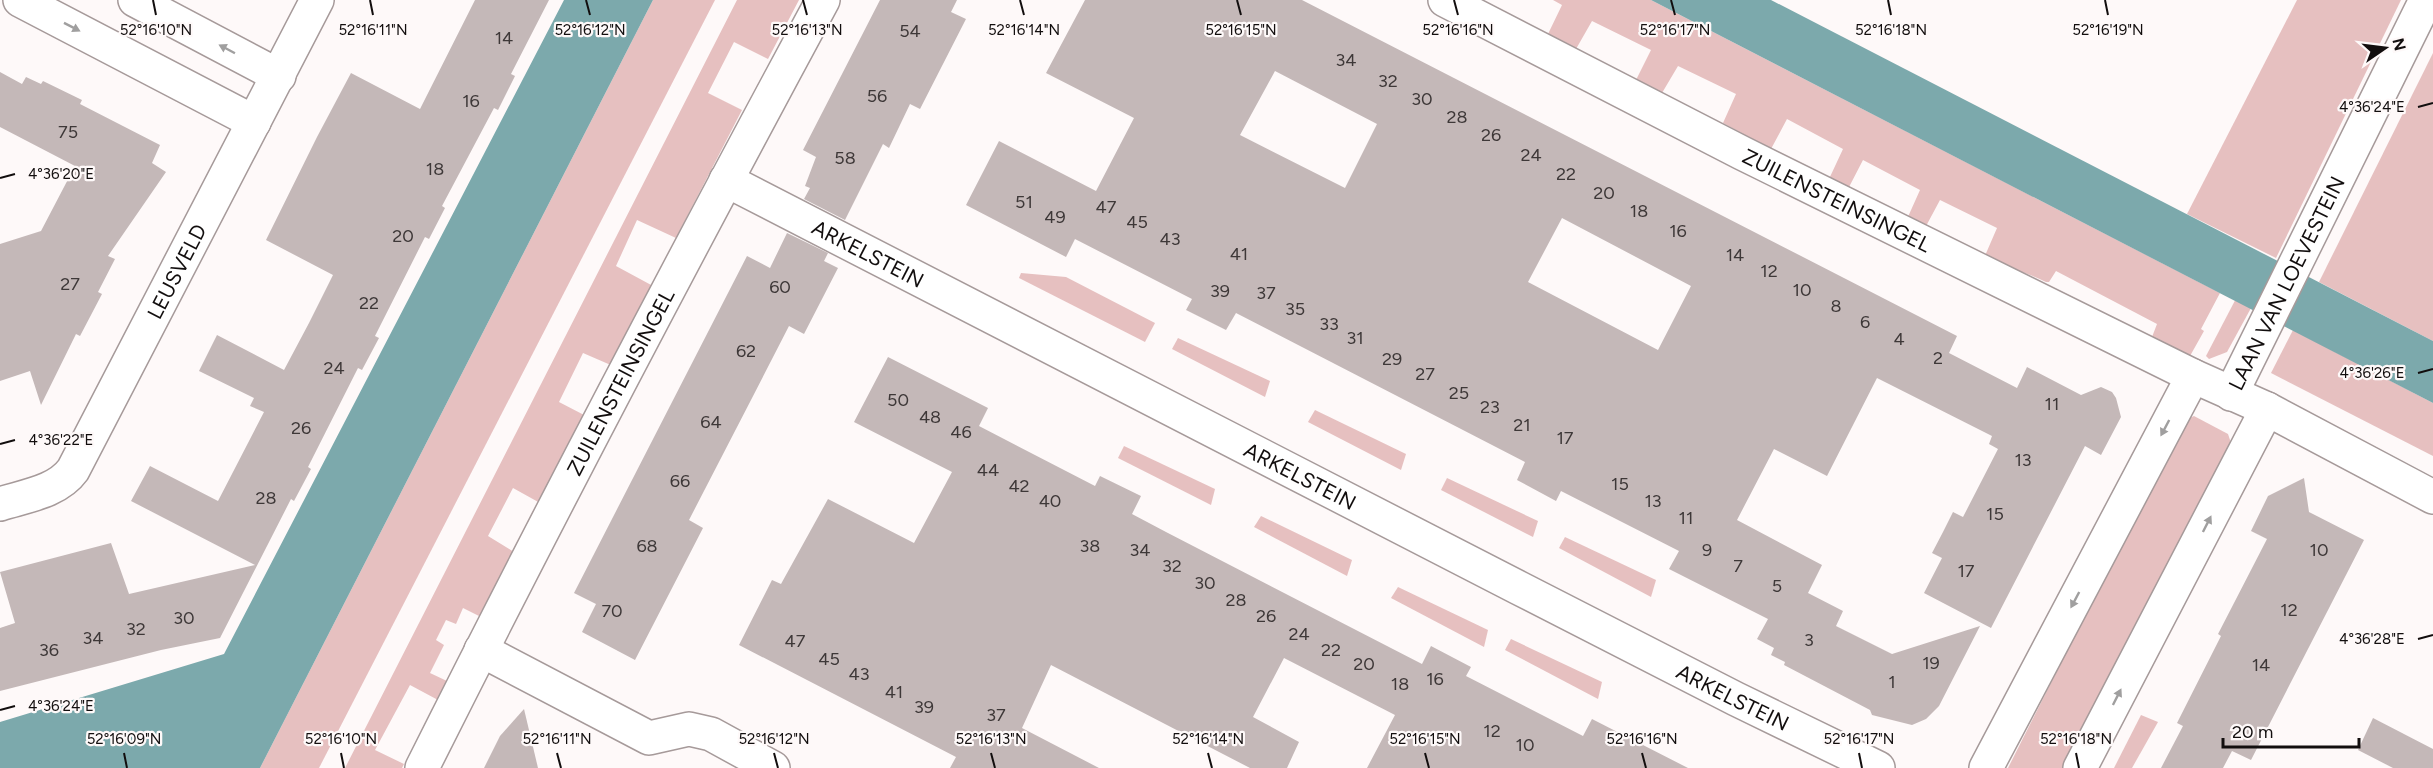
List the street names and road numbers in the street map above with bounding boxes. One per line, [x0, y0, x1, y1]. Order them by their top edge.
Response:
street label: ZUILENSTEINSINGEL [1739, 143, 1935, 257]
street label: LAAN VAN LOEVESTEIN [2223, 172, 2349, 394]
street label: ARKELSTEIN [808, 214, 928, 292]
street label: LEUSVELD [141, 220, 211, 323]
street label: ZUILENSTEINSINGEL [561, 284, 679, 479]
street label: ARKELSTEIN [1240, 436, 1361, 515]
street label: ARKELSTEIN [1673, 658, 1793, 735]

